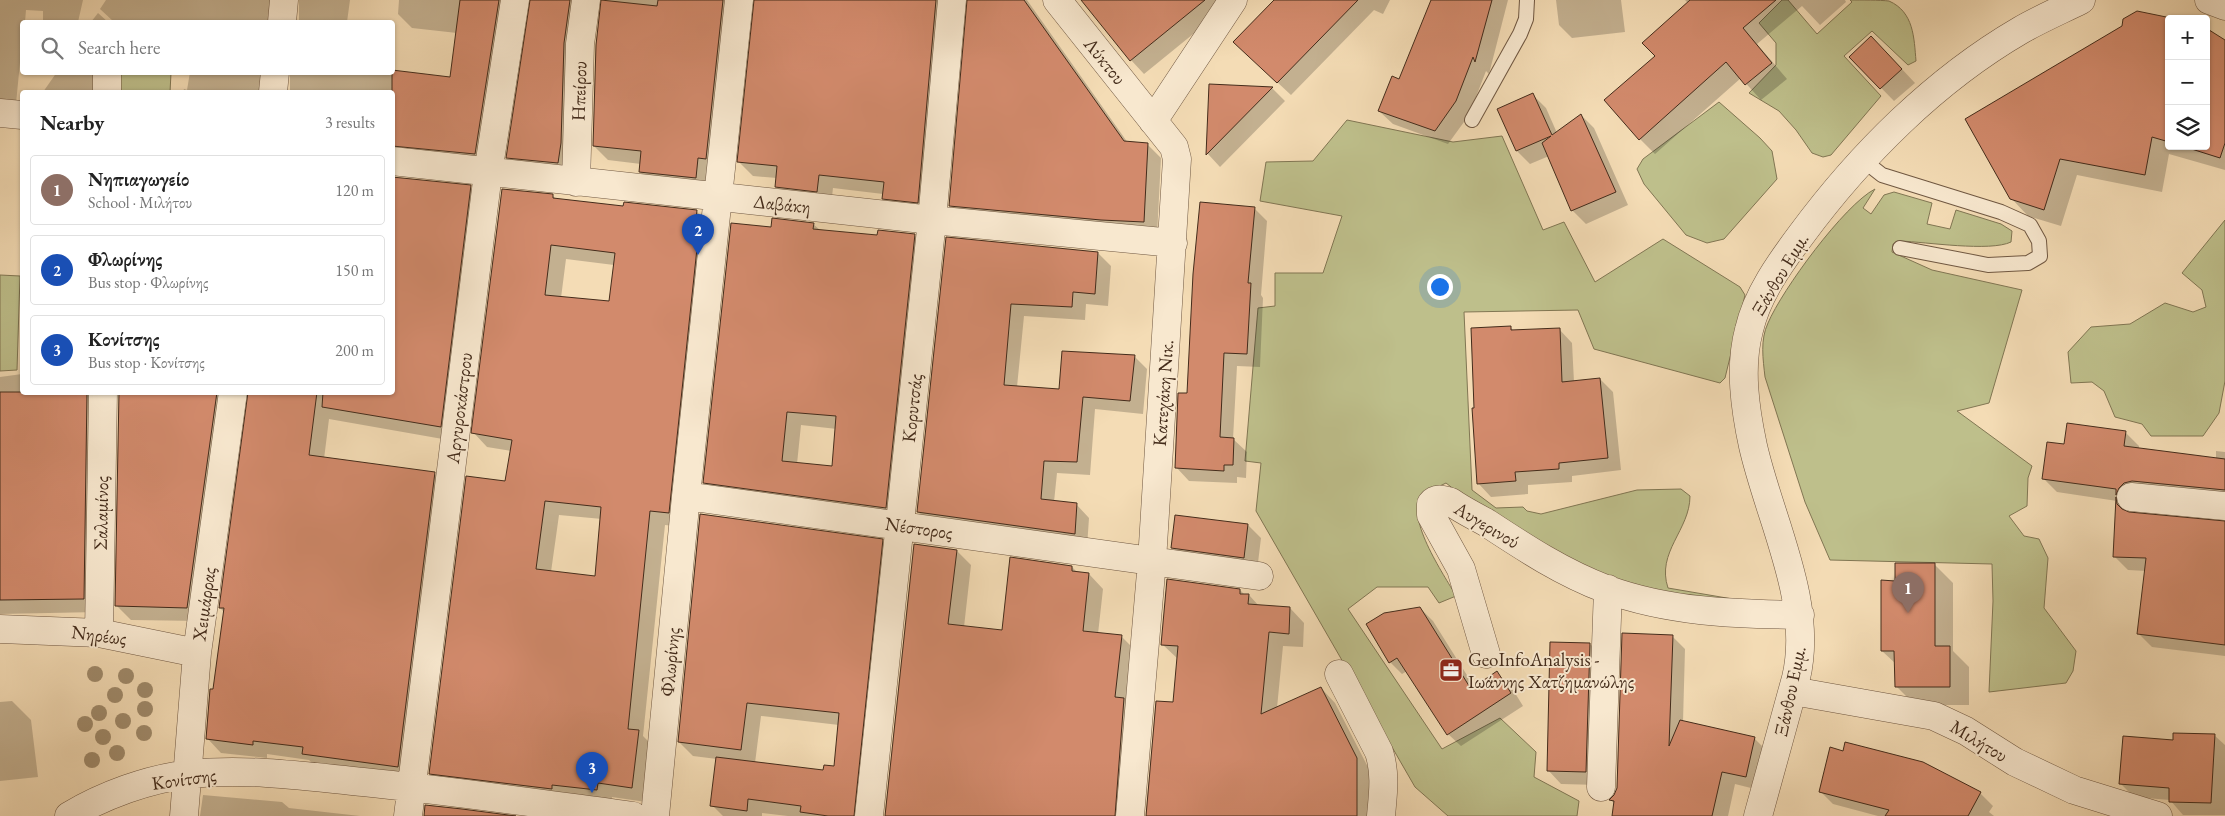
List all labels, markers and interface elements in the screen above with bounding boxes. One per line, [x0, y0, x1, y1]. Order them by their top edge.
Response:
map controls [2165, 15, 2210, 150]
button: + [2165, 15, 2210, 60]
search box [20, 20, 395, 75]
street label: Λύκτου [1078, 31, 1132, 90]
icon: search [38, 34, 66, 62]
text: Search here [78, 35, 160, 60]
button: − [2165, 60, 2210, 105]
street label: Ηπείρου [565, 61, 593, 121]
button: layers [2165, 105, 2210, 150]
text: Nearby [40, 109, 104, 136]
text: 3 results [325, 112, 375, 133]
text: Νηπιαγωγείο [88, 167, 189, 192]
text: 1 [53, 180, 61, 201]
text: 120 m [335, 180, 374, 201]
street label: Δαβάκη [752, 189, 812, 219]
text: School · Μιλήτου [88, 192, 192, 213]
pin: 2 [682, 214, 714, 255]
street label: Ξάνθου Εμμ. [1746, 228, 1814, 320]
text: Φλωρίνης [88, 247, 162, 272]
text: 2 [53, 260, 61, 281]
text: 150 m [335, 260, 374, 281]
text: Bus stop · Φλωρίνης [88, 272, 209, 293]
your location [1427, 274, 1453, 300]
text: Κονίτσης [88, 327, 159, 352]
street label: Κατεχάκη Νικ. [1147, 339, 1179, 447]
text: 3 [53, 340, 61, 361]
text: 200 m [335, 340, 374, 361]
street label: Αργυροκάστρου [440, 351, 478, 466]
text: Bus stop · Κονίτσης [88, 352, 205, 373]
street label: Κορυτσάς [896, 372, 928, 444]
street label: Σαλαμίνος [88, 476, 114, 550]
street label: Αυγερινού [1449, 495, 1524, 554]
street label: Νέστορος [884, 511, 954, 545]
street label: Χειμάρρας [186, 565, 222, 644]
pin: 1 [1892, 572, 1924, 613]
street label: Νηρέως [70, 619, 128, 651]
street label: Φλωρίνης [655, 626, 685, 698]
street label: Ξάνθου Εμμ. [1768, 644, 1812, 738]
place label: GeoInfoAnalysis - Ιωάννης Χατζημανώλης [1468, 647, 1634, 694]
office icon: GeoInfoAnalysis - Ιωάννης Χατζημανώλης [1438, 657, 1464, 683]
street label: Μιλήτου [1946, 714, 2012, 768]
pin: 3 [576, 752, 608, 793]
street label: Κονίτσης [150, 762, 218, 796]

